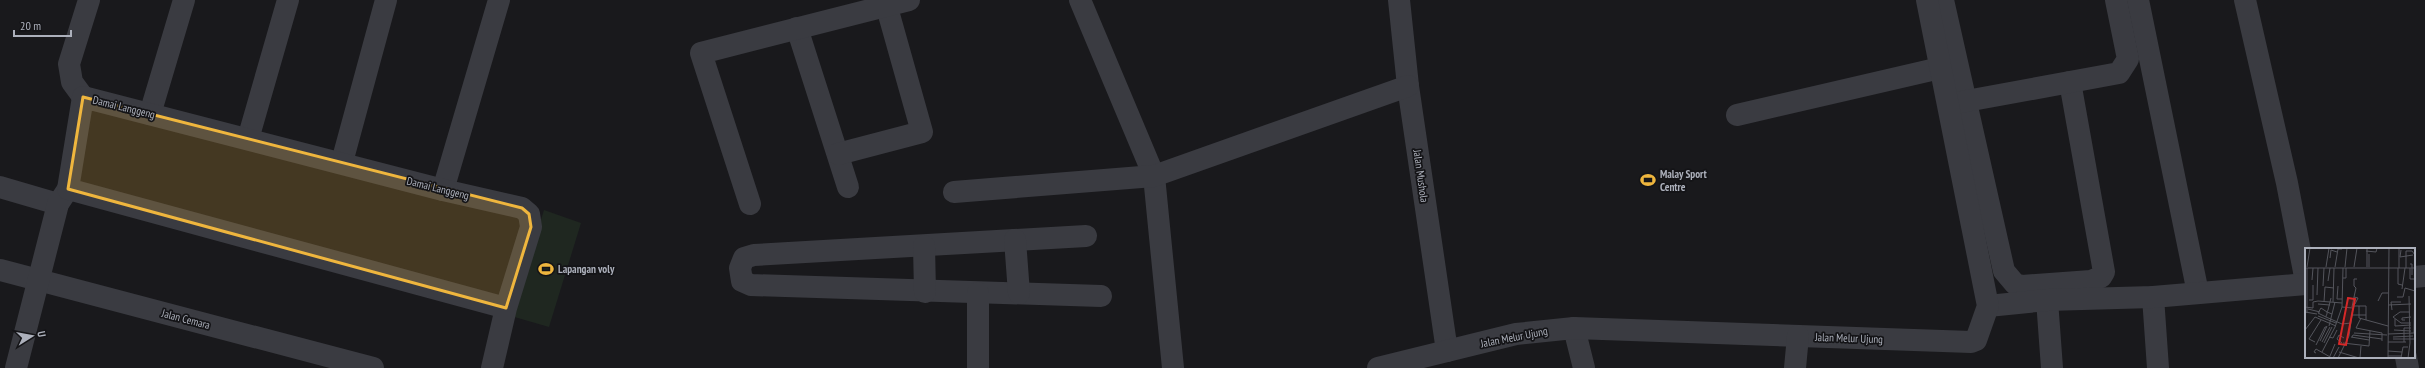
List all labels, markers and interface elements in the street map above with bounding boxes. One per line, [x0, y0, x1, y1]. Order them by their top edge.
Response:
scale bar [14, 12, 71, 38]
text: 20 m [20, 18, 41, 33]
street label: Damai Langgeng [91, 92, 157, 122]
street label: Jalan Mushola [1410, 148, 1432, 203]
place label: Malay Sport Centre [1660, 167, 1708, 194]
sports icon: Malay Sport Centre [1639, 171, 1657, 189]
street label: Damai Langgeng [405, 173, 471, 203]
inset map [2305, 248, 2415, 358]
sports icon: Lapangan voly [537, 260, 555, 278]
place label: Lapangan voly [558, 262, 615, 276]
street label: Jalan Cemara [159, 306, 212, 332]
north arrow [12, 316, 52, 356]
street label: Jalan Melur Ujung [1478, 324, 1549, 351]
text: U [34, 330, 49, 339]
street label: Jalan Melur Ujung [1814, 330, 1883, 346]

